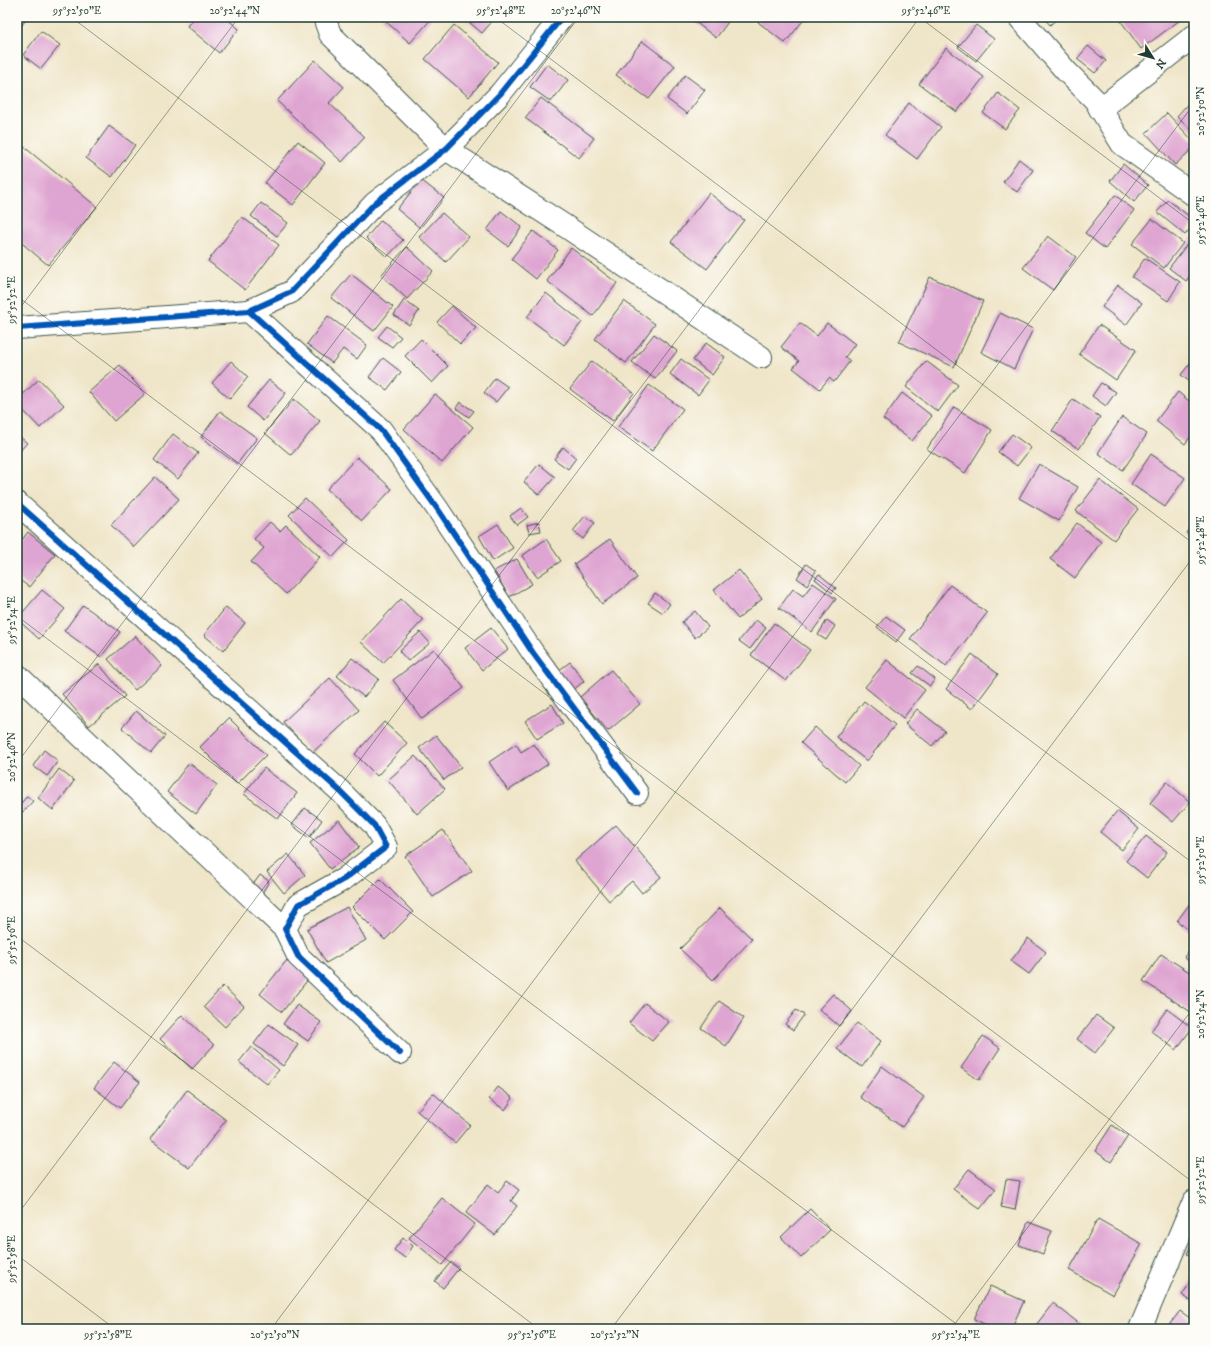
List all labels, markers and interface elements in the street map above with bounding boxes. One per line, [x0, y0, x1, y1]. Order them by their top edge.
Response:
text: 95°52'50"E [52, 5, 101, 17]
text: 20°52'44"N [210, 5, 260, 17]
text: 95°52'48"E [476, 5, 525, 17]
text: 20°52'46"N [551, 5, 601, 17]
text: 95°52'46"E [901, 5, 950, 17]
north arrow [1133, 38, 1173, 78]
text: N [1152, 56, 1168, 71]
text: 20°52'50"N [1195, 86, 1207, 136]
text: 95°52'46"E [1195, 196, 1207, 245]
text: 95°52'52"E [6, 276, 18, 325]
text: 95°52'48"E [1195, 516, 1207, 565]
text: 95°52'54"E [6, 596, 18, 645]
text: 20°52'46"N [6, 732, 18, 782]
text: 95°52'50"E [1195, 836, 1207, 885]
text: 95°52'56"E [6, 916, 18, 965]
text: 20°52'54"N [1195, 989, 1207, 1039]
text: 95°52'52"E [1195, 1156, 1207, 1205]
text: 95°52'58"E [6, 1235, 18, 1284]
text: 95°52'58"E [83, 1329, 132, 1341]
text: 20°52'50"N [250, 1329, 300, 1341]
text: 95°52'56"E [507, 1329, 556, 1341]
text: 20°52'52"N [591, 1329, 640, 1341]
text: 95°52'54"E [931, 1329, 980, 1341]

